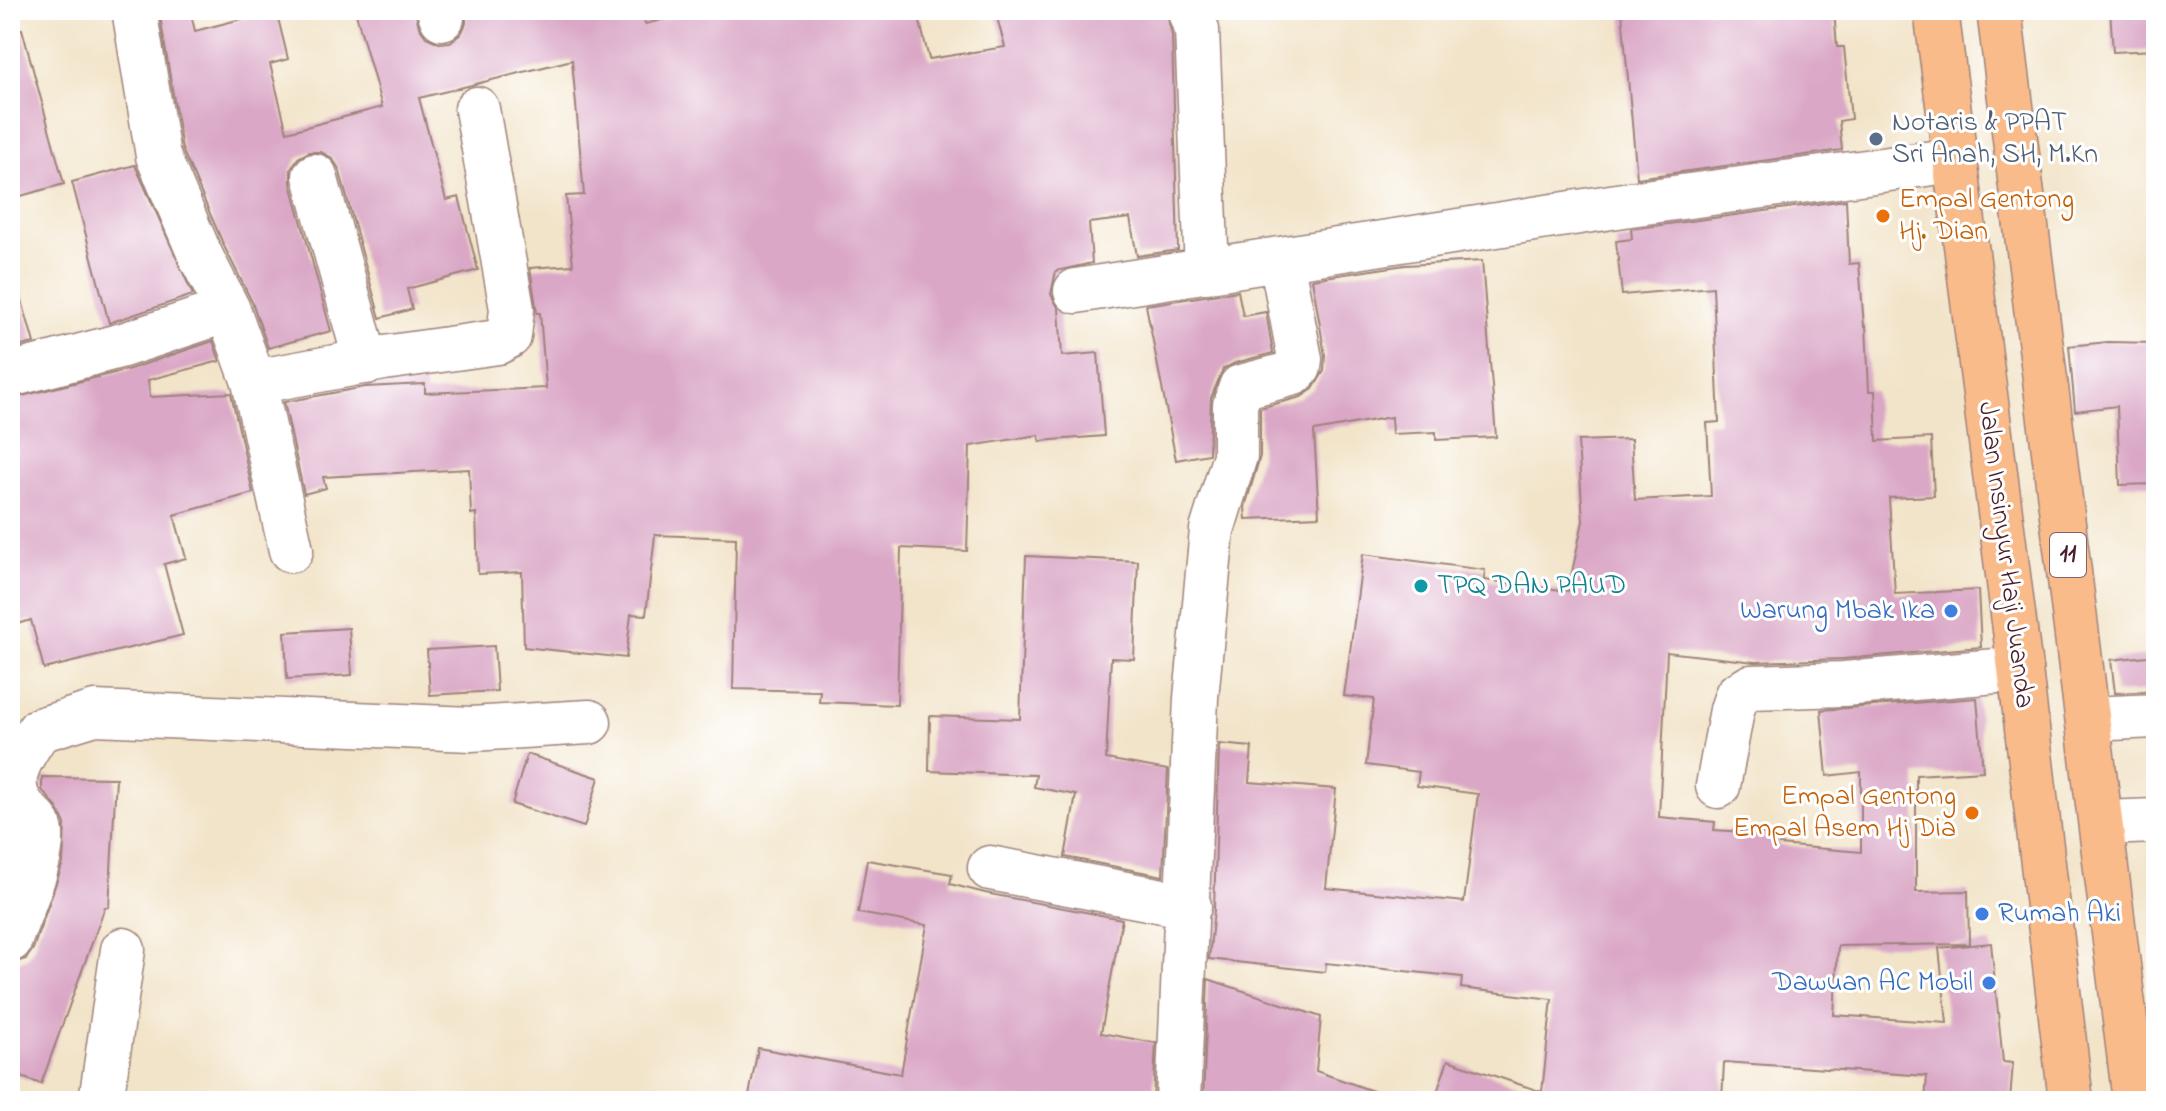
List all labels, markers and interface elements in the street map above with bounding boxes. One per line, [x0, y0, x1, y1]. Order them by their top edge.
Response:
place label: Notaris & PPAT Sri Anah, SH, M.Kn [1892, 103, 2098, 176]
marker: Notaris & PPAT Sri Anah, SH, M.Kn [1867, 130, 1885, 148]
place label: Empal Gentong Hj. Dian [1899, 180, 2074, 253]
marker: Empal Gentong Hj. Dian [1874, 207, 1892, 225]
street label: Jalan Insinyur Haji Juanda [1966, 399, 2044, 711]
road number: 11 [2050, 533, 2086, 577]
place label: TPQ DAN PAUD [1437, 566, 1626, 607]
marker: TPQ DAN PAUD [1412, 577, 1430, 595]
place label: Warung Mbak Ika [1740, 591, 1935, 632]
marker: Warung Mbak Ika [1942, 602, 1960, 620]
place label: Empal Gentong Empal Asem Hj Dia [1733, 777, 1956, 850]
marker: Empal Gentong Empal Asem Hj Dia [1963, 804, 1981, 822]
place label: Rumah Aki [1998, 894, 2121, 935]
marker: Rumah Aki [1973, 905, 1991, 923]
place label: Dawuan AC Mobil [1771, 963, 1973, 1004]
marker: Dawuan AC Mobil [1980, 974, 1998, 992]

